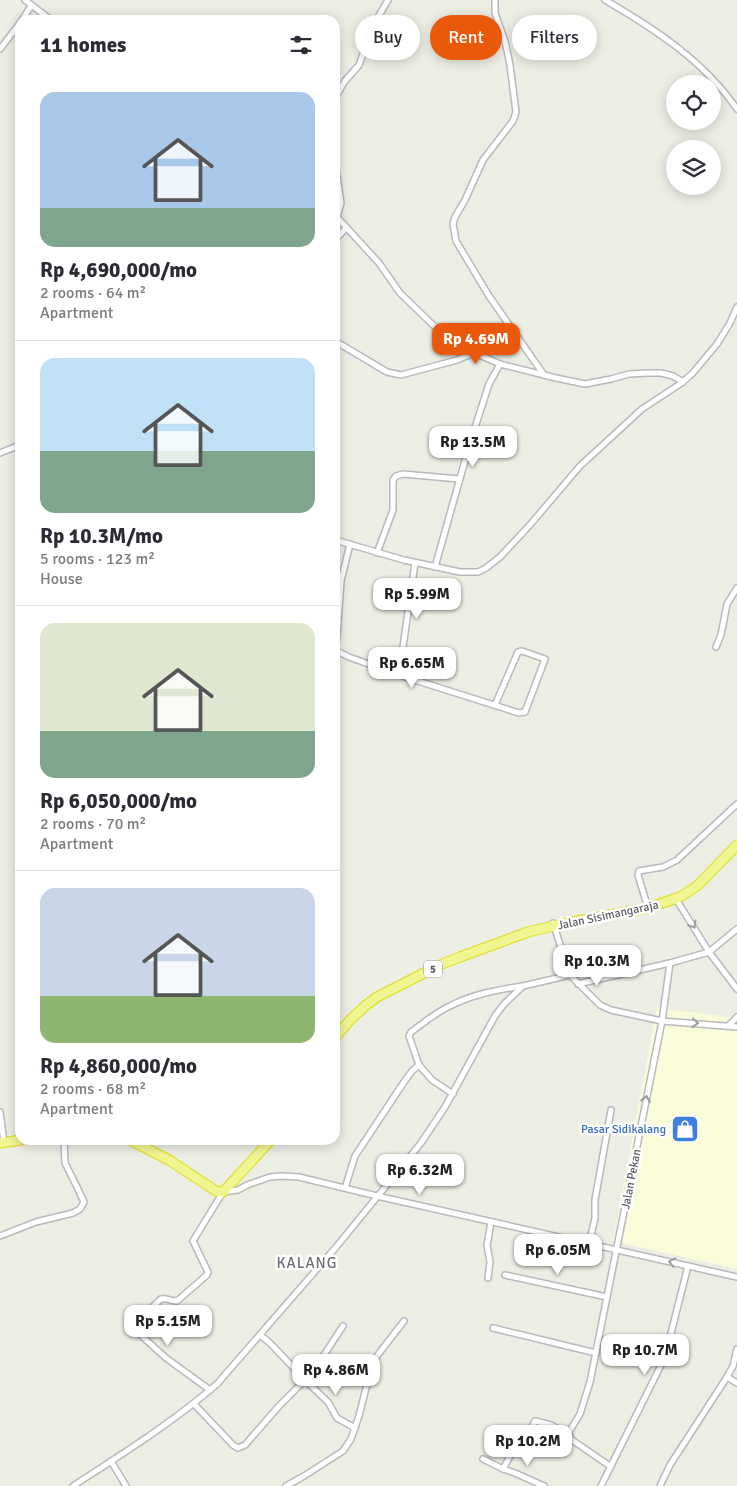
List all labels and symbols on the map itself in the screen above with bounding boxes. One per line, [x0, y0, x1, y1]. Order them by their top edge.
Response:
pin: Rp 4.69M [424, 322, 528, 365]
pin: Rp 13.5M [421, 426, 525, 468]
pin: Rp 5.99M [365, 578, 469, 620]
pin: Rp 6.65M [360, 646, 464, 689]
street label: Jalan Sisimangaraja [556, 897, 660, 934]
one-way arrow [686, 920, 696, 929]
pin: Rp 10.3M [545, 944, 649, 987]
road number: 5 [424, 961, 442, 978]
one-way arrow [691, 1018, 699, 1029]
one-way arrow [641, 1095, 651, 1103]
shop icon: Pasar Sidikalang [670, 1114, 700, 1144]
place label: Pasar Sidikalang [581, 1122, 666, 1137]
street label: Jalan Pekan [618, 1148, 645, 1211]
pin: Rp 6.32M [368, 1154, 472, 1196]
pin: Rp 6.05M [506, 1234, 610, 1276]
district label: KALANG [277, 1254, 337, 1272]
one-way arrow [668, 1257, 677, 1268]
pin: Rp 5.15M [116, 1304, 220, 1347]
pin: Rp 10.7M [593, 1334, 697, 1376]
pin: Rp 4.86M [284, 1354, 388, 1396]
pin: Rp 10.2M [476, 1424, 580, 1467]

